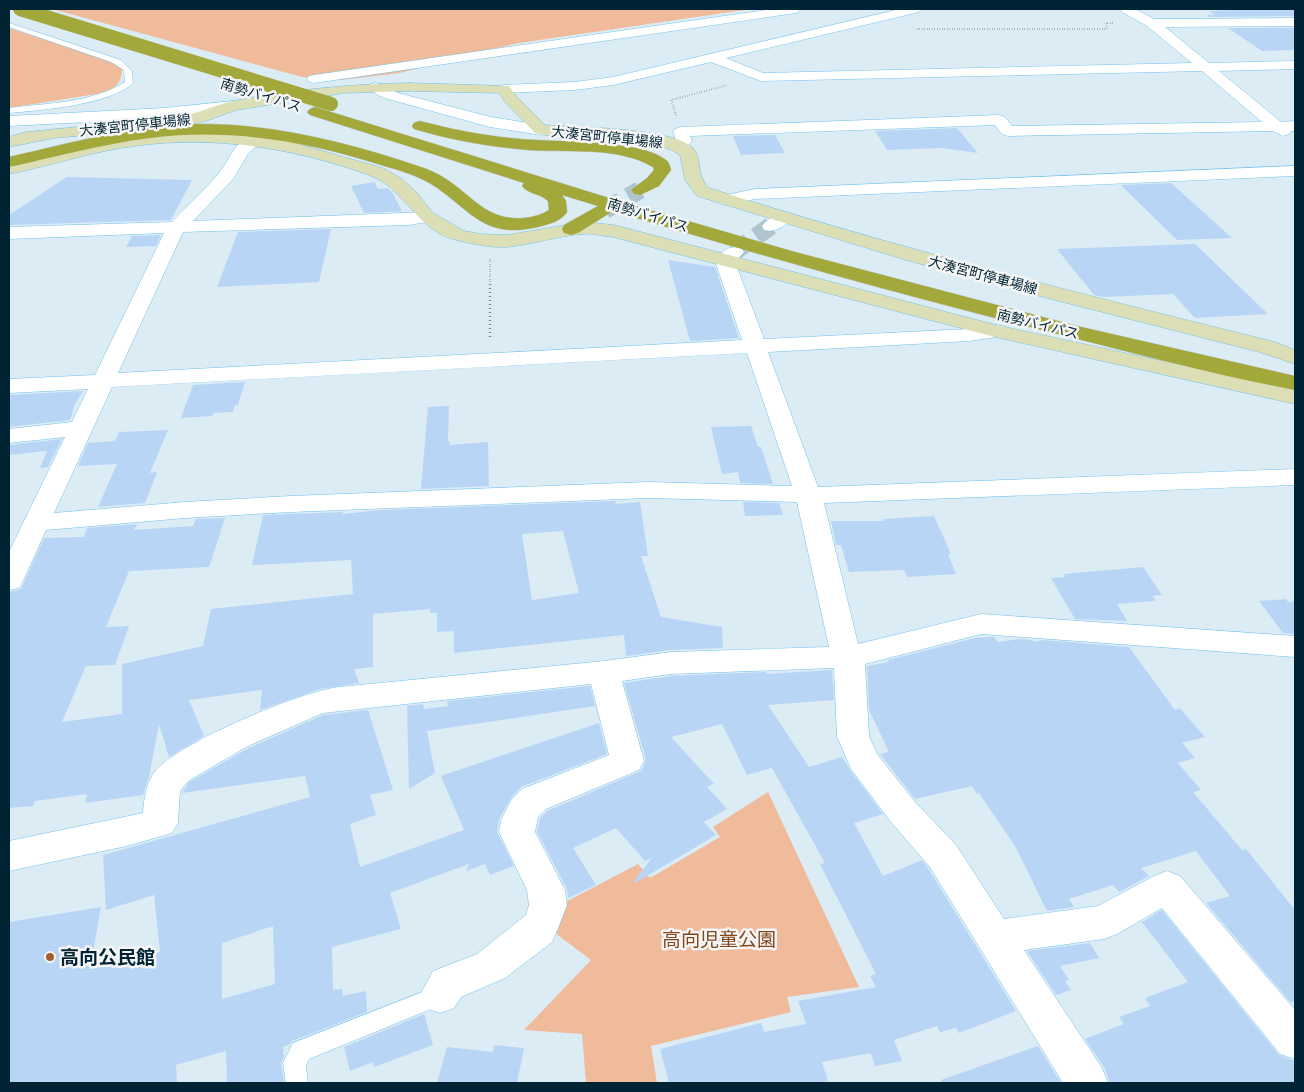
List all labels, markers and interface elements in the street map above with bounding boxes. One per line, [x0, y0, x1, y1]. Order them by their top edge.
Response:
street label: 南勢バイパス [218, 74, 304, 116]
street label: 大湊宮町停車場線 [78, 110, 192, 140]
street label: 大湊宮町停車場線 [550, 122, 664, 152]
street label: 南勢バイパス [605, 194, 691, 236]
street label: 大湊宮町停車場線 [927, 252, 1039, 298]
street label: 南勢バイパス [995, 305, 1081, 343]
park label: 高向児童公園 [662, 927, 776, 952]
place label: 高向公民館 [60, 945, 155, 970]
marker: 高向公民館 [44, 951, 56, 963]

